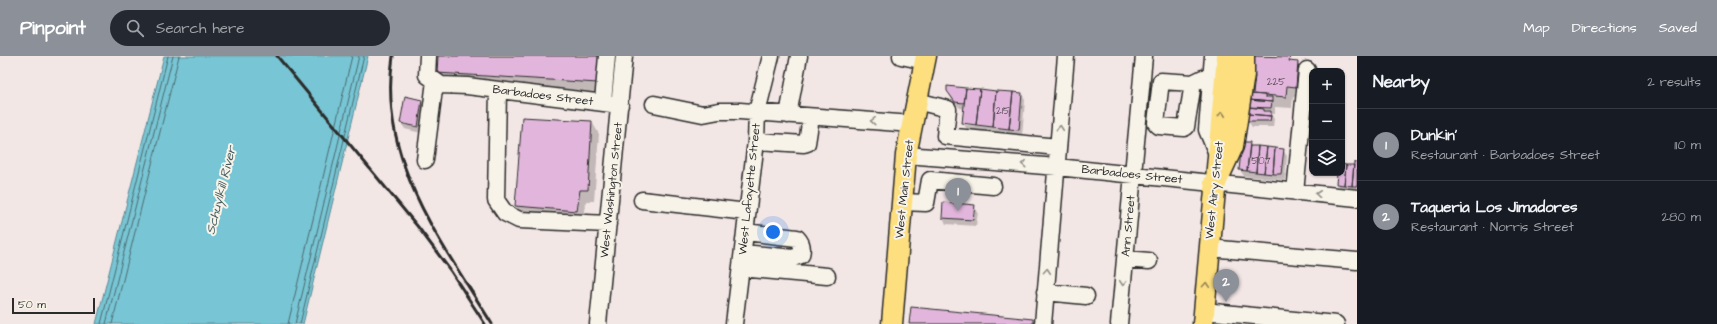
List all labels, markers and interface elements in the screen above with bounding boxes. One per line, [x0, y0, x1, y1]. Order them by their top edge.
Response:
search box [110, 10, 390, 46]
text: Pinpoint [20, 15, 86, 42]
icon: search [124, 17, 146, 39]
text: Search here [156, 18, 244, 39]
text: Map [1523, 18, 1550, 38]
text: Directions [1572, 18, 1637, 38]
text: Saved [1659, 18, 1697, 38]
map controls [1309, 68, 1345, 176]
button: + [1309, 68, 1345, 104]
text: Nearby [1373, 70, 1430, 94]
text: 2 results [1647, 73, 1701, 91]
house number: 225 [1267, 75, 1285, 89]
street label: Barbadoes Street [492, 81, 594, 110]
house number: 215 [996, 104, 1010, 118]
button: − [1309, 104, 1345, 140]
one-way arrow [1217, 111, 1226, 117]
one-way arrow [870, 116, 876, 125]
street label: West Washington Street [596, 121, 628, 259]
street label: West Lafayette Street [734, 122, 766, 256]
one-way arrow [1055, 125, 1064, 131]
text: Dunkin' [1411, 125, 1457, 146]
text: 1 [1385, 136, 1387, 154]
text: 110 m [1674, 136, 1701, 154]
street label: West Main Street [891, 139, 918, 239]
street label: West Airy Street [1201, 140, 1229, 240]
button: layers [1309, 140, 1345, 176]
water label: Schuylkill River [201, 143, 242, 236]
text: Restaurant · Barbadoes Street [1411, 146, 1600, 164]
house number: 507 [1251, 154, 1271, 168]
one-way arrow [1021, 160, 1027, 169]
street label: Barbadoes Street [1081, 161, 1183, 188]
pin: 1 [945, 178, 971, 211]
one-way arrow [1315, 190, 1321, 199]
street label: Ann Street [1117, 195, 1140, 257]
text: Taqueria Los Jimadores [1411, 197, 1578, 218]
text: 2 [1382, 208, 1390, 226]
text: 280 m [1662, 208, 1701, 226]
text: Restaurant · Norris Street [1411, 218, 1574, 236]
your location [763, 222, 783, 242]
one-way arrow [1043, 268, 1052, 274]
pin: 2 [1213, 269, 1239, 302]
one-way arrow [1118, 280, 1127, 286]
one-way arrow [1201, 282, 1210, 288]
scale bar [12, 296, 95, 315]
text: 50 m [18, 297, 46, 312]

